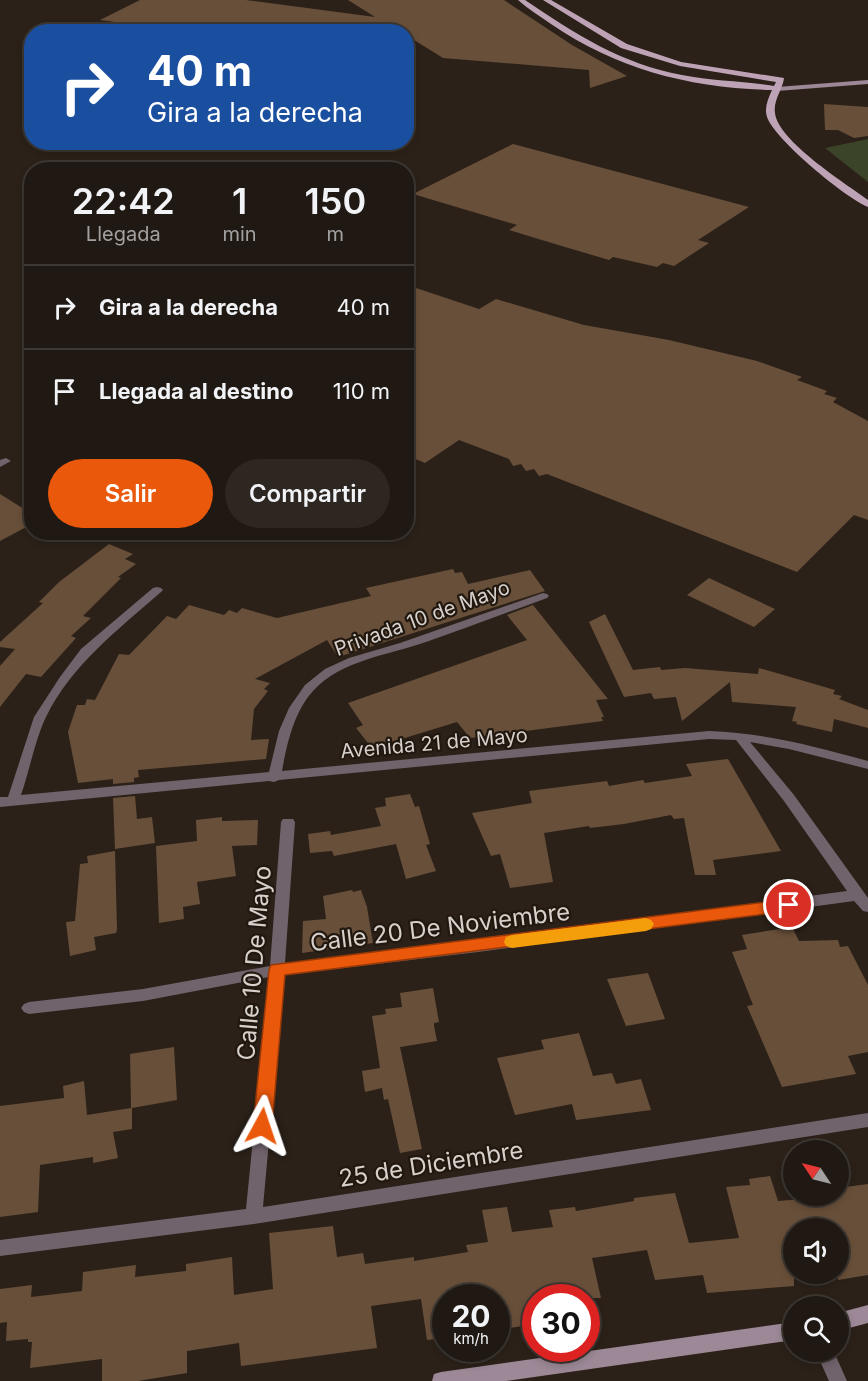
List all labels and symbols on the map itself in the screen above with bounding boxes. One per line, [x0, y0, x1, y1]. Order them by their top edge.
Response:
street label: Privada 10 de Mayo [331, 575, 513, 661]
street label: Avenida 21 de Mayo [339, 723, 529, 763]
street label: Calle 10 De Mayo [231, 864, 277, 1062]
pin [763, 879, 814, 930]
street label: Calle 20 De Noviembre [308, 897, 572, 957]
position arrow [230, 1094, 294, 1158]
street label: 25 de Diciembre [337, 1135, 525, 1193]
north arrow [783, 1140, 849, 1206]
speed limit sign: 30 [522, 1284, 600, 1362]

